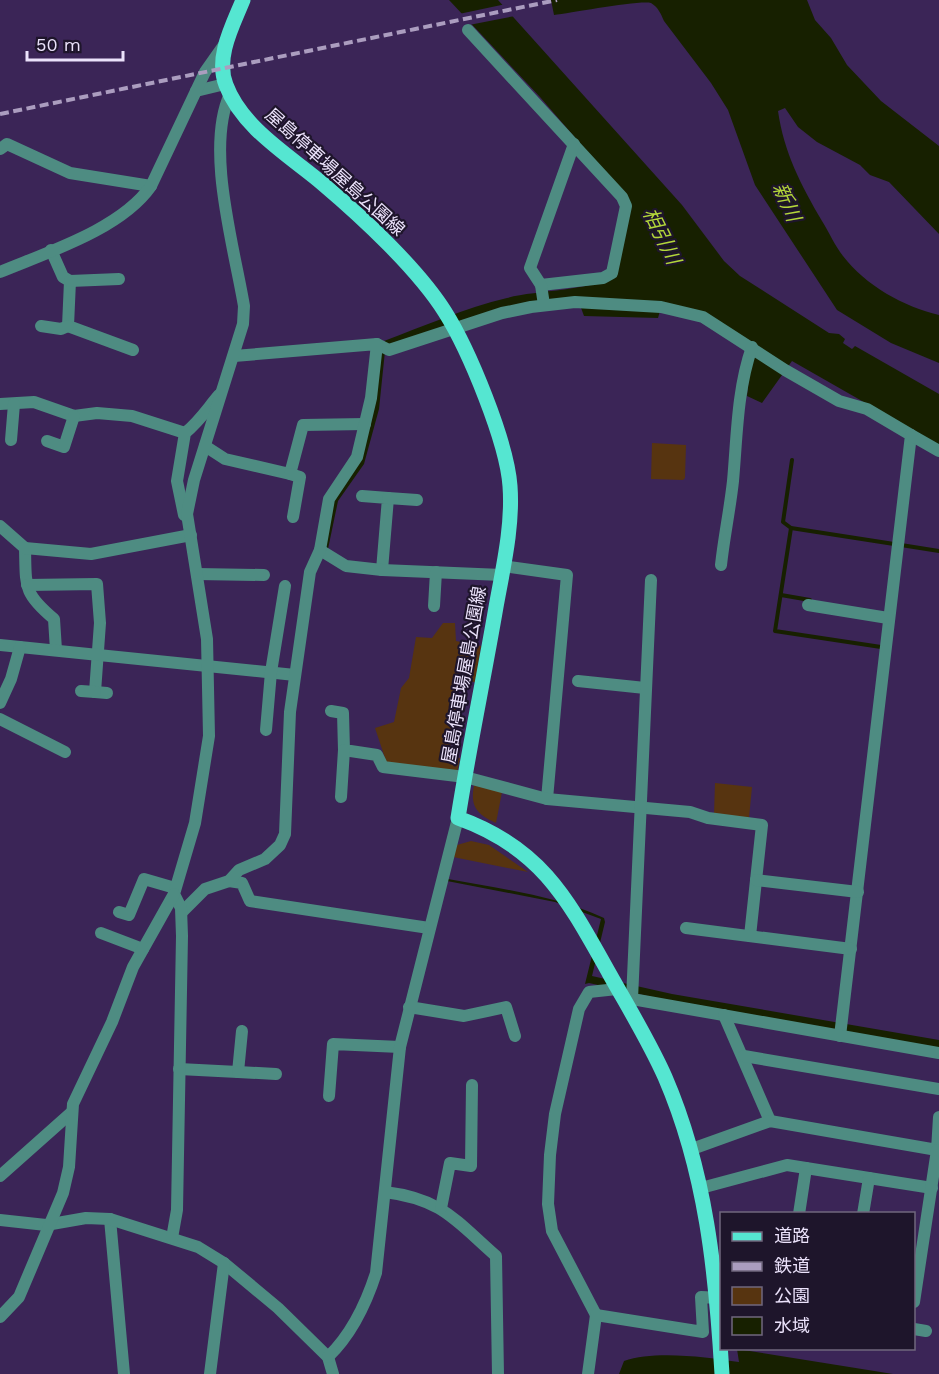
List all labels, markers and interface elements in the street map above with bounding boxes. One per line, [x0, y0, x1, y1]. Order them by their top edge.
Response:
scale bar [27, 24, 123, 62]
text: 50 m [36, 34, 81, 55]
street label: 屋島停車場屋島公園線 [261, 104, 409, 240]
water label: 新川 [768, 179, 807, 227]
water label: 相引川 [638, 204, 687, 270]
street label: 屋島停車場屋島公園線 [438, 584, 489, 765]
legend [720, 1212, 915, 1350]
text: 道路 [774, 1225, 810, 1246]
text: 鉄道 [774, 1255, 810, 1276]
text: 公園 [774, 1285, 810, 1306]
text: 水域 [774, 1315, 810, 1336]

